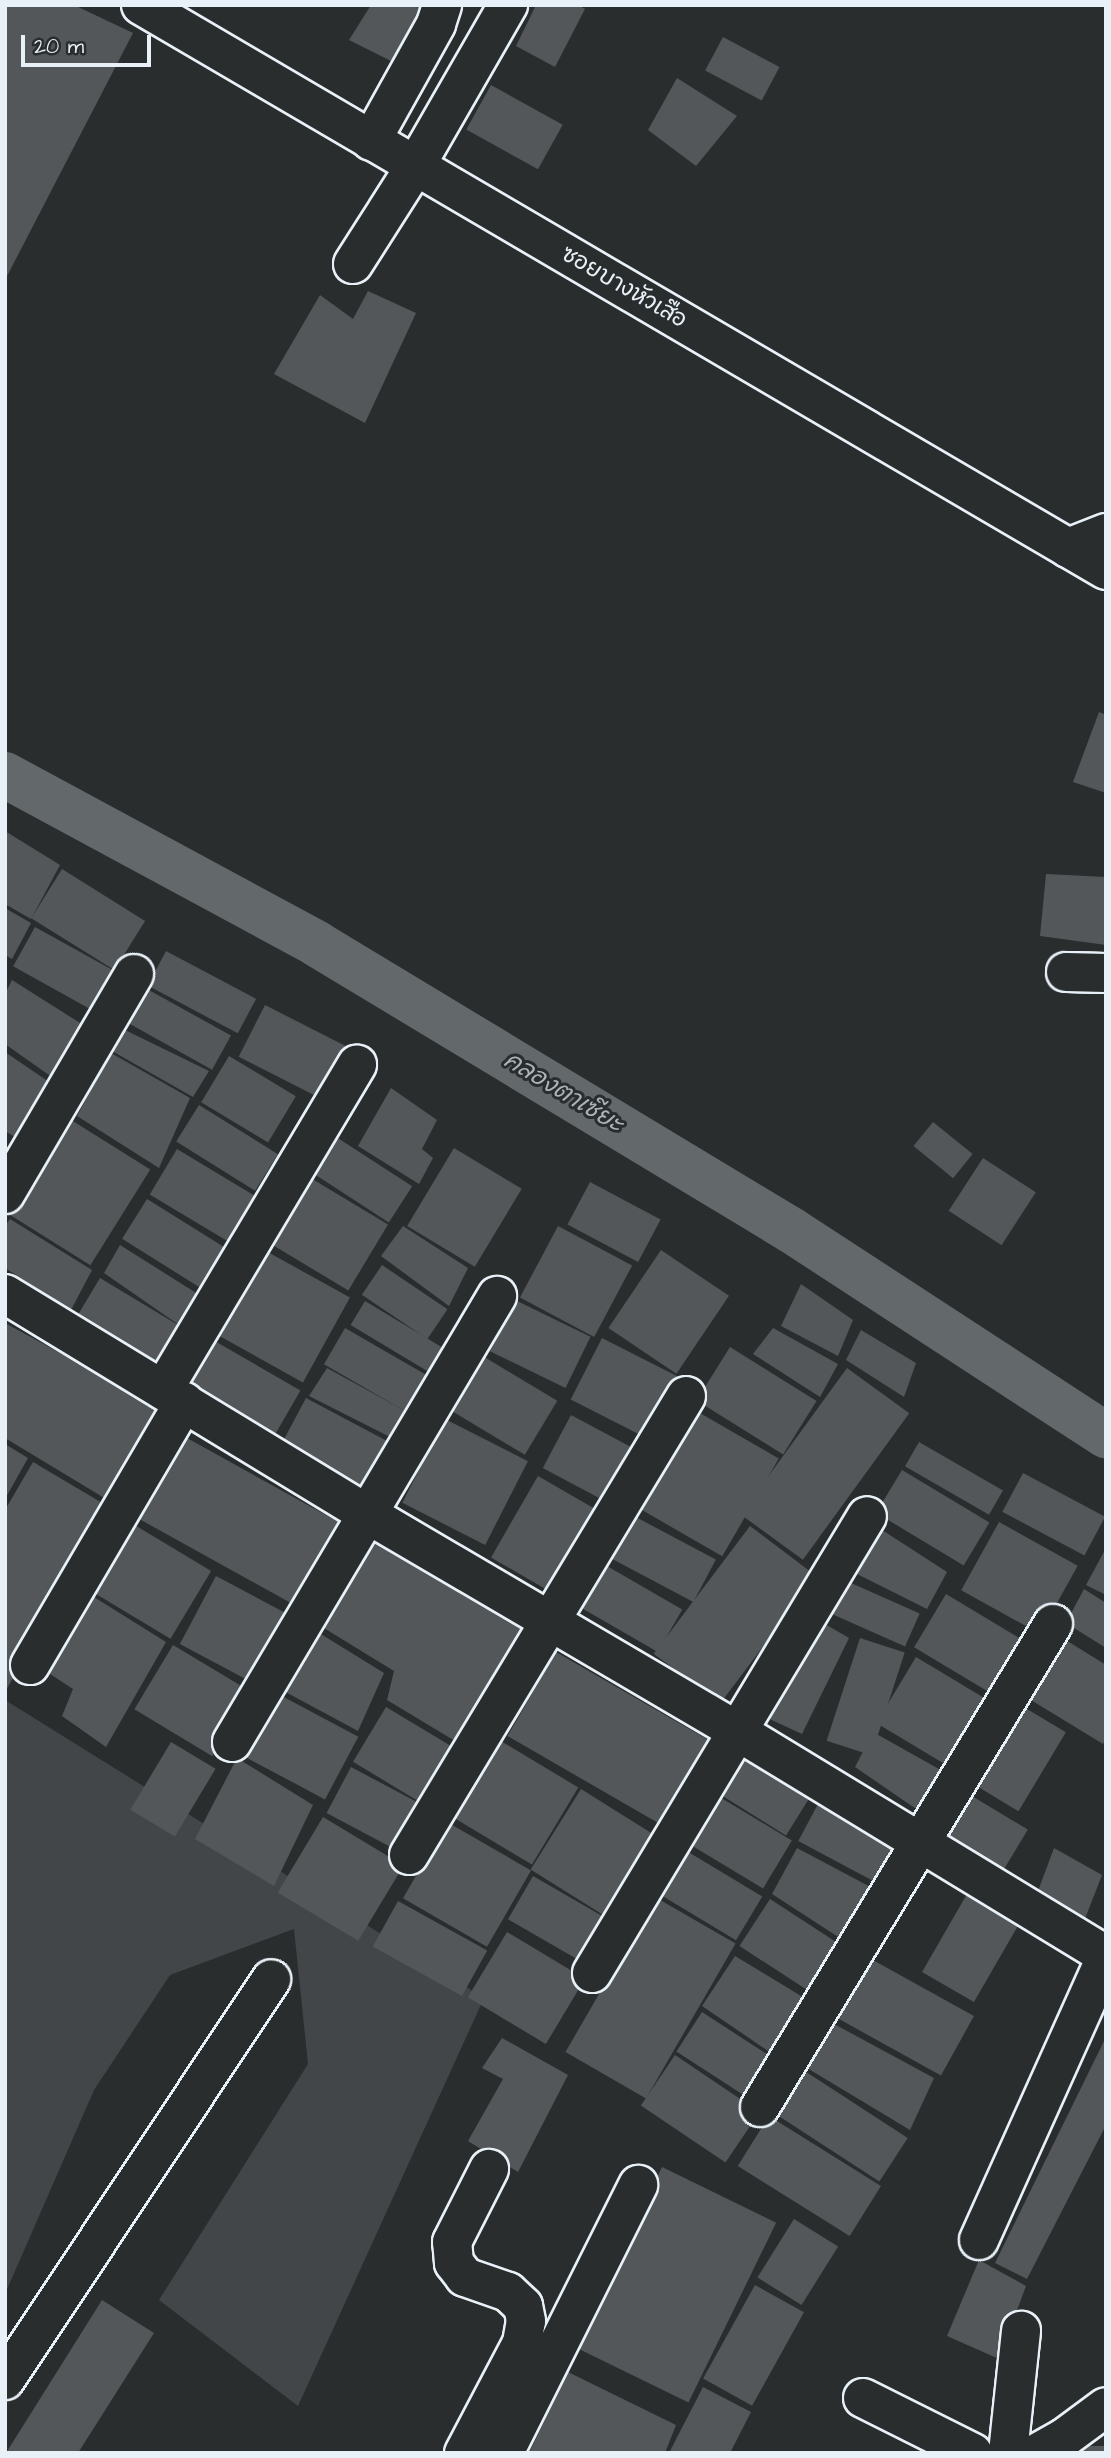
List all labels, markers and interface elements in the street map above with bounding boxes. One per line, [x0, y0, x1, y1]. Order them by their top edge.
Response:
scale bar [24, 21, 154, 65]
text: 20 m [34, 32, 84, 61]
street label: ซอยบางหัวเสือ [556, 240, 692, 334]
water label: คลองตาเซียะ [498, 1046, 628, 1140]

